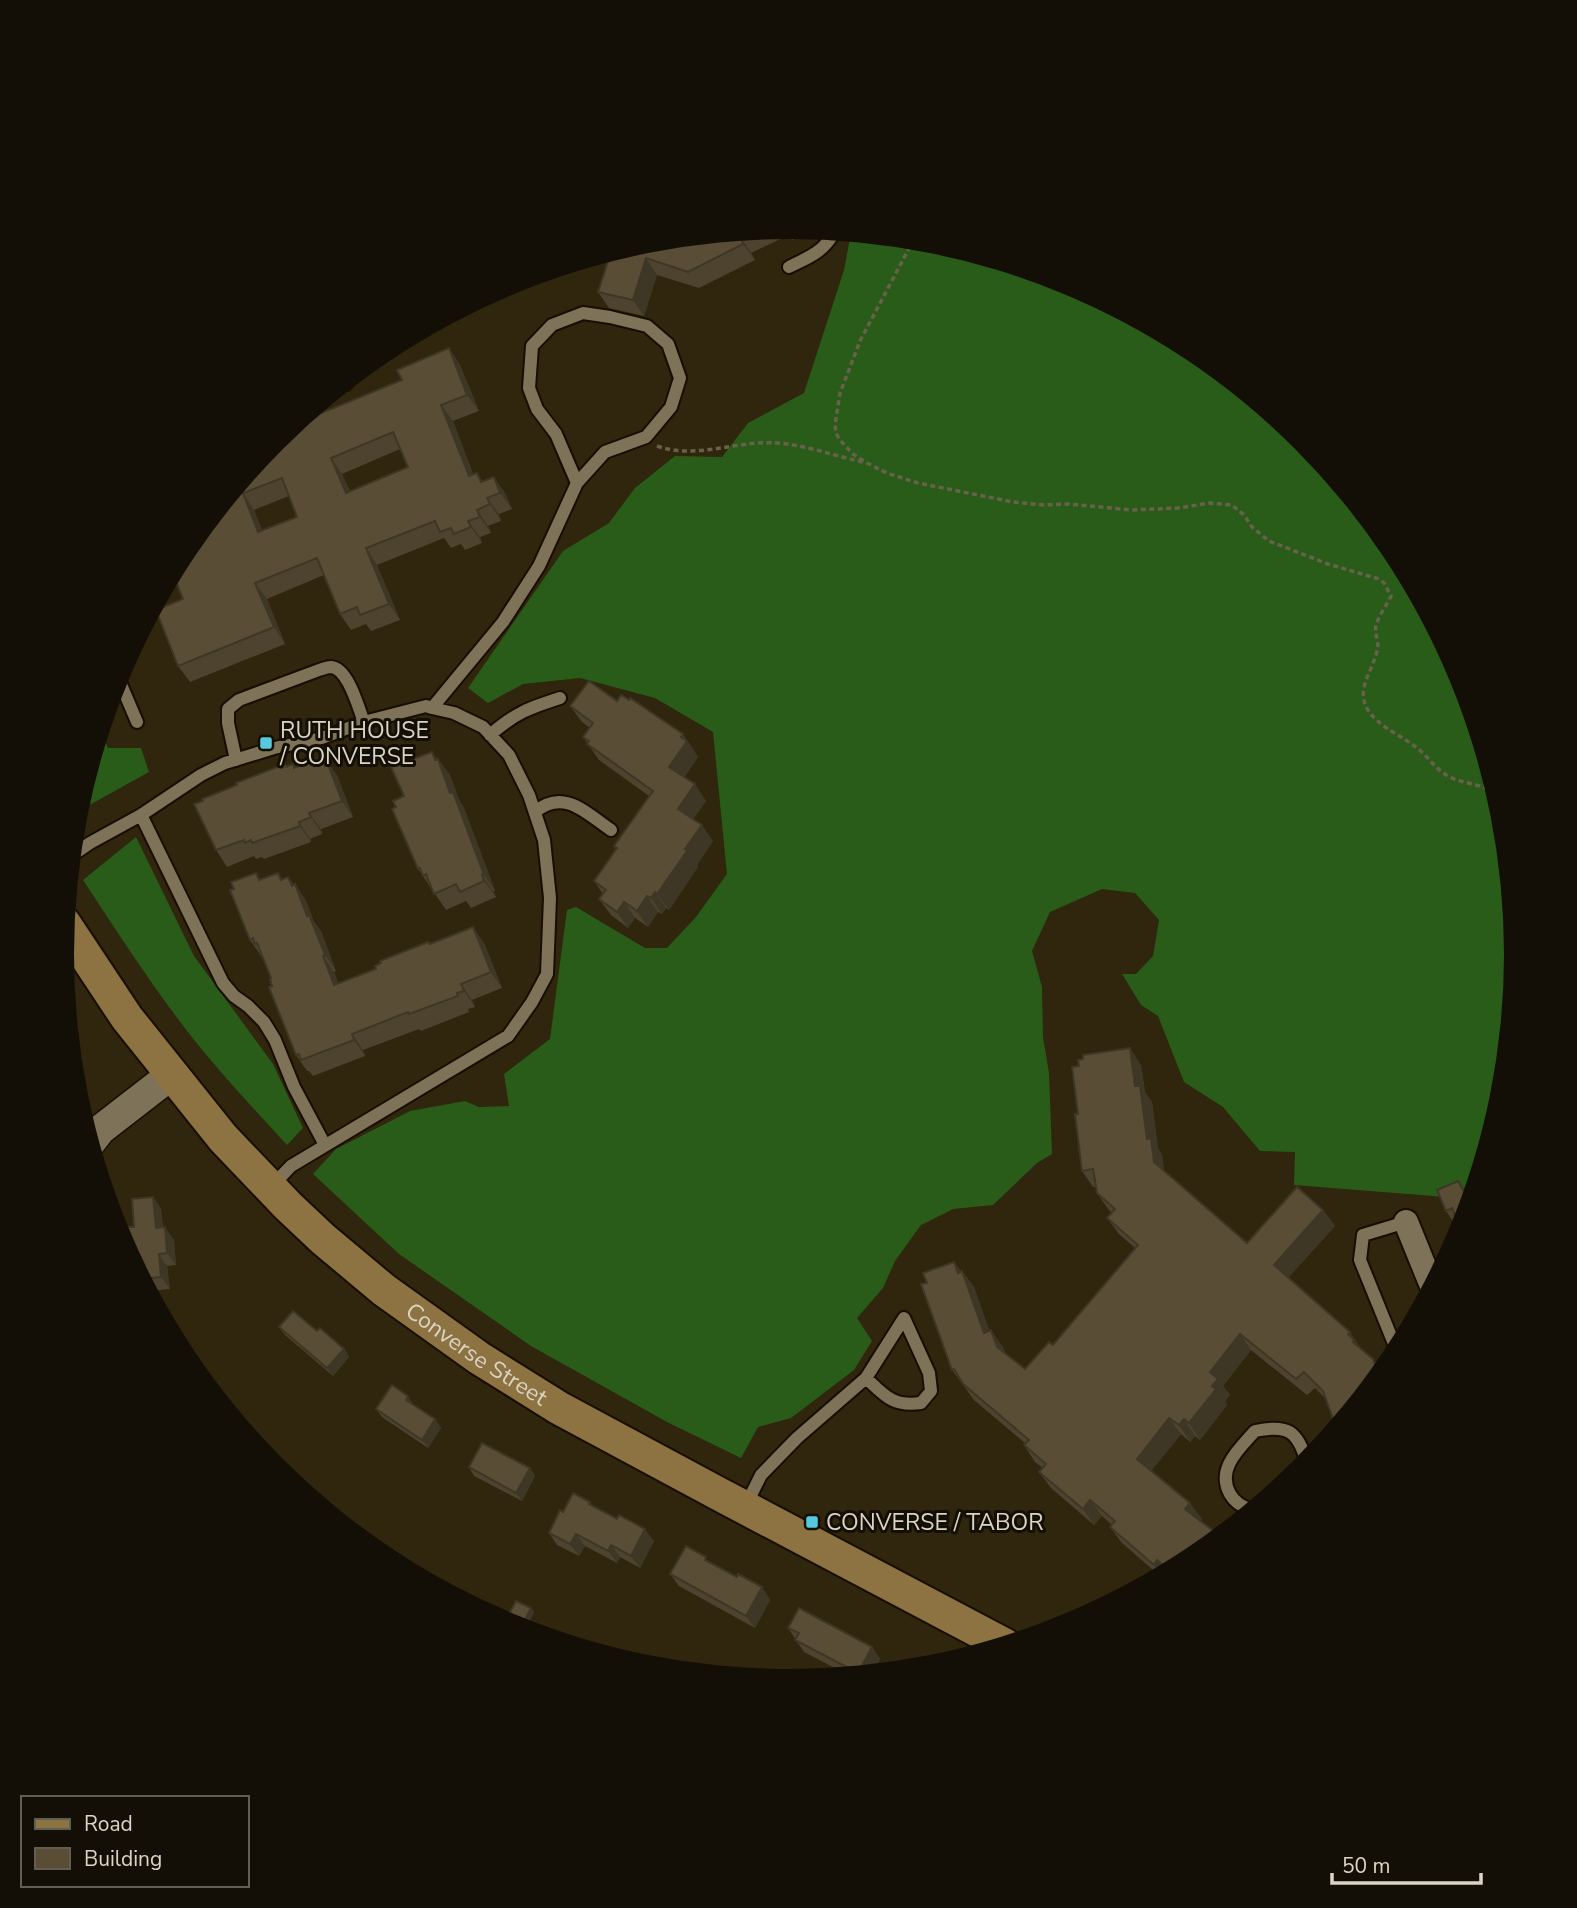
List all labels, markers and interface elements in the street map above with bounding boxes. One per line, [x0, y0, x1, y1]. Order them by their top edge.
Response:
place label: RUTH HOUSE / CONVERSE [279, 715, 429, 772]
marker: RUTH HOUSE / CONVERSE [258, 735, 274, 751]
street label: Converse Street [399, 1295, 554, 1413]
place label: CONVERSE / TABOR [826, 1507, 1044, 1538]
marker: CONVERSE / TABOR [804, 1514, 820, 1530]
legend [21, 1796, 248, 1887]
text: Road [84, 1810, 133, 1838]
scale bar [1332, 1842, 1481, 1886]
text: Building [84, 1845, 162, 1873]
text: 50 m [1342, 1852, 1391, 1880]

